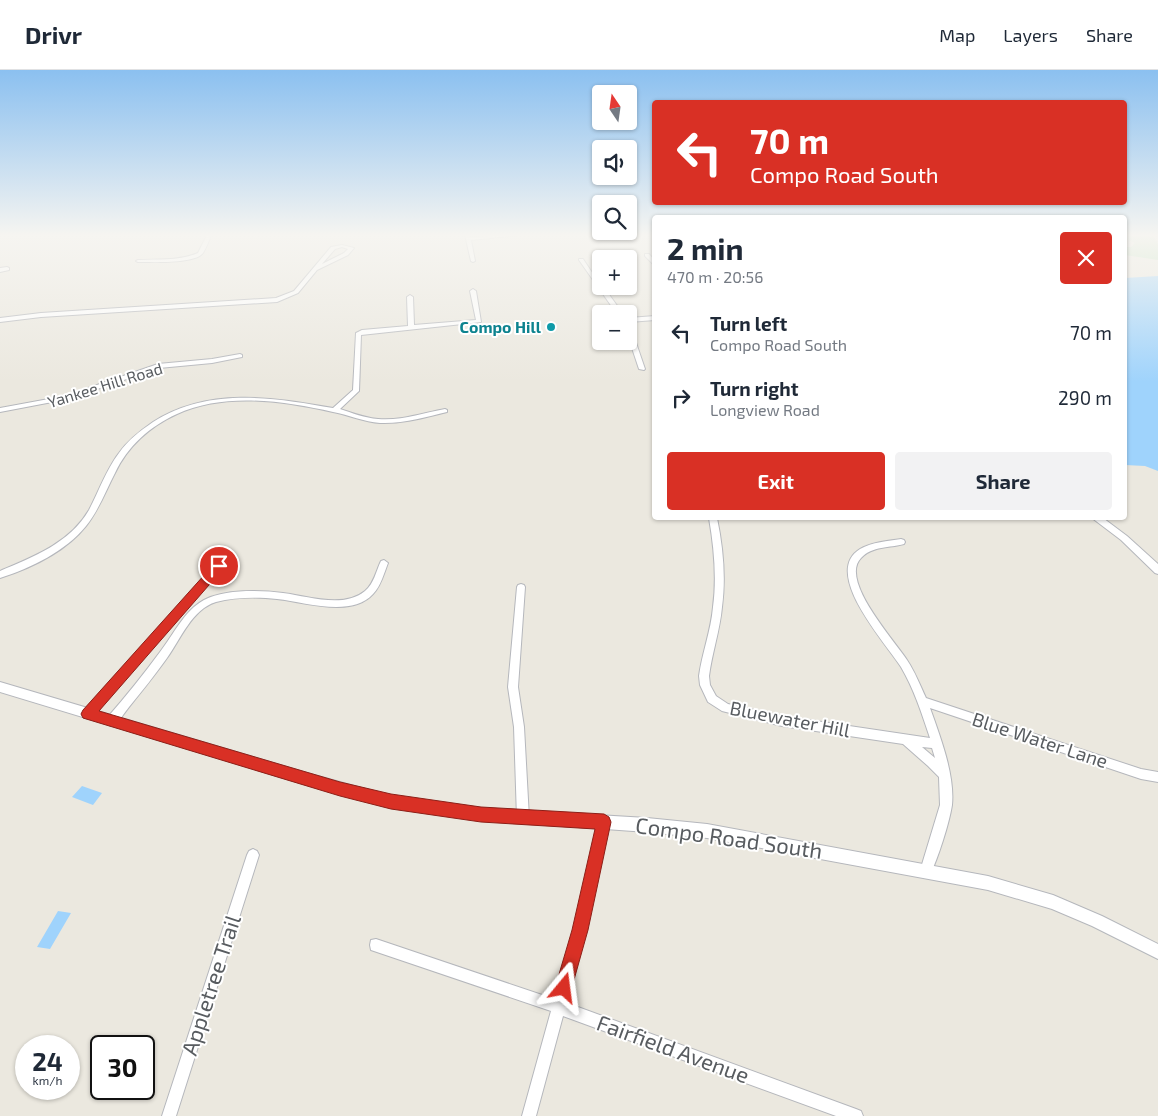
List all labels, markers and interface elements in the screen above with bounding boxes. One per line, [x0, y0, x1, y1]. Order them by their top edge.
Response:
text: Drivr [25, 20, 82, 49]
text: Map [939, 24, 975, 46]
text: Layers [1003, 24, 1058, 46]
text: Share [1086, 24, 1133, 46]
north arrow [592, 85, 638, 130]
map controls [592, 85, 637, 350]
text: 70 m [750, 119, 829, 161]
icon: left [667, 120, 732, 185]
button: sound [592, 140, 637, 185]
text: Compo Road South [750, 161, 939, 187]
button: search [592, 195, 637, 240]
text: 2 min [667, 230, 744, 266]
button: close [1060, 232, 1112, 284]
button: + [592, 250, 637, 295]
text: 470 m · 20:56 [667, 267, 763, 286]
button: − [592, 305, 637, 350]
text: Turn left [710, 312, 787, 335]
place label: Compo Hill [460, 317, 542, 336]
icon: left [667, 319, 695, 347]
marker: Compo Hill [545, 321, 557, 333]
text: 70 m [1070, 321, 1112, 344]
text: Compo Road South [710, 335, 847, 354]
street label: Yankee Hill Road [45, 358, 165, 411]
text: Turn right [710, 377, 798, 400]
icon: right [667, 384, 695, 412]
text: 290 m [1058, 386, 1112, 409]
text: Longview Road [710, 400, 820, 419]
button: Exit [667, 452, 885, 510]
button: Share [895, 452, 1112, 510]
pin [198, 545, 240, 587]
icon: arrive [205, 552, 233, 580]
street label: Bluewater Hill [728, 696, 853, 742]
street label: Blue Water Lane [970, 707, 1111, 772]
street label: Compo Road South [634, 811, 824, 863]
street label: Appletree Trail [175, 911, 245, 1058]
position arrow [537, 961, 589, 1013]
street label: Fairfield Avenue [594, 1008, 753, 1088]
speed limit sign: 30 [90, 1035, 155, 1100]
text: 24 [32, 1046, 63, 1076]
text: km/h [33, 1073, 62, 1087]

